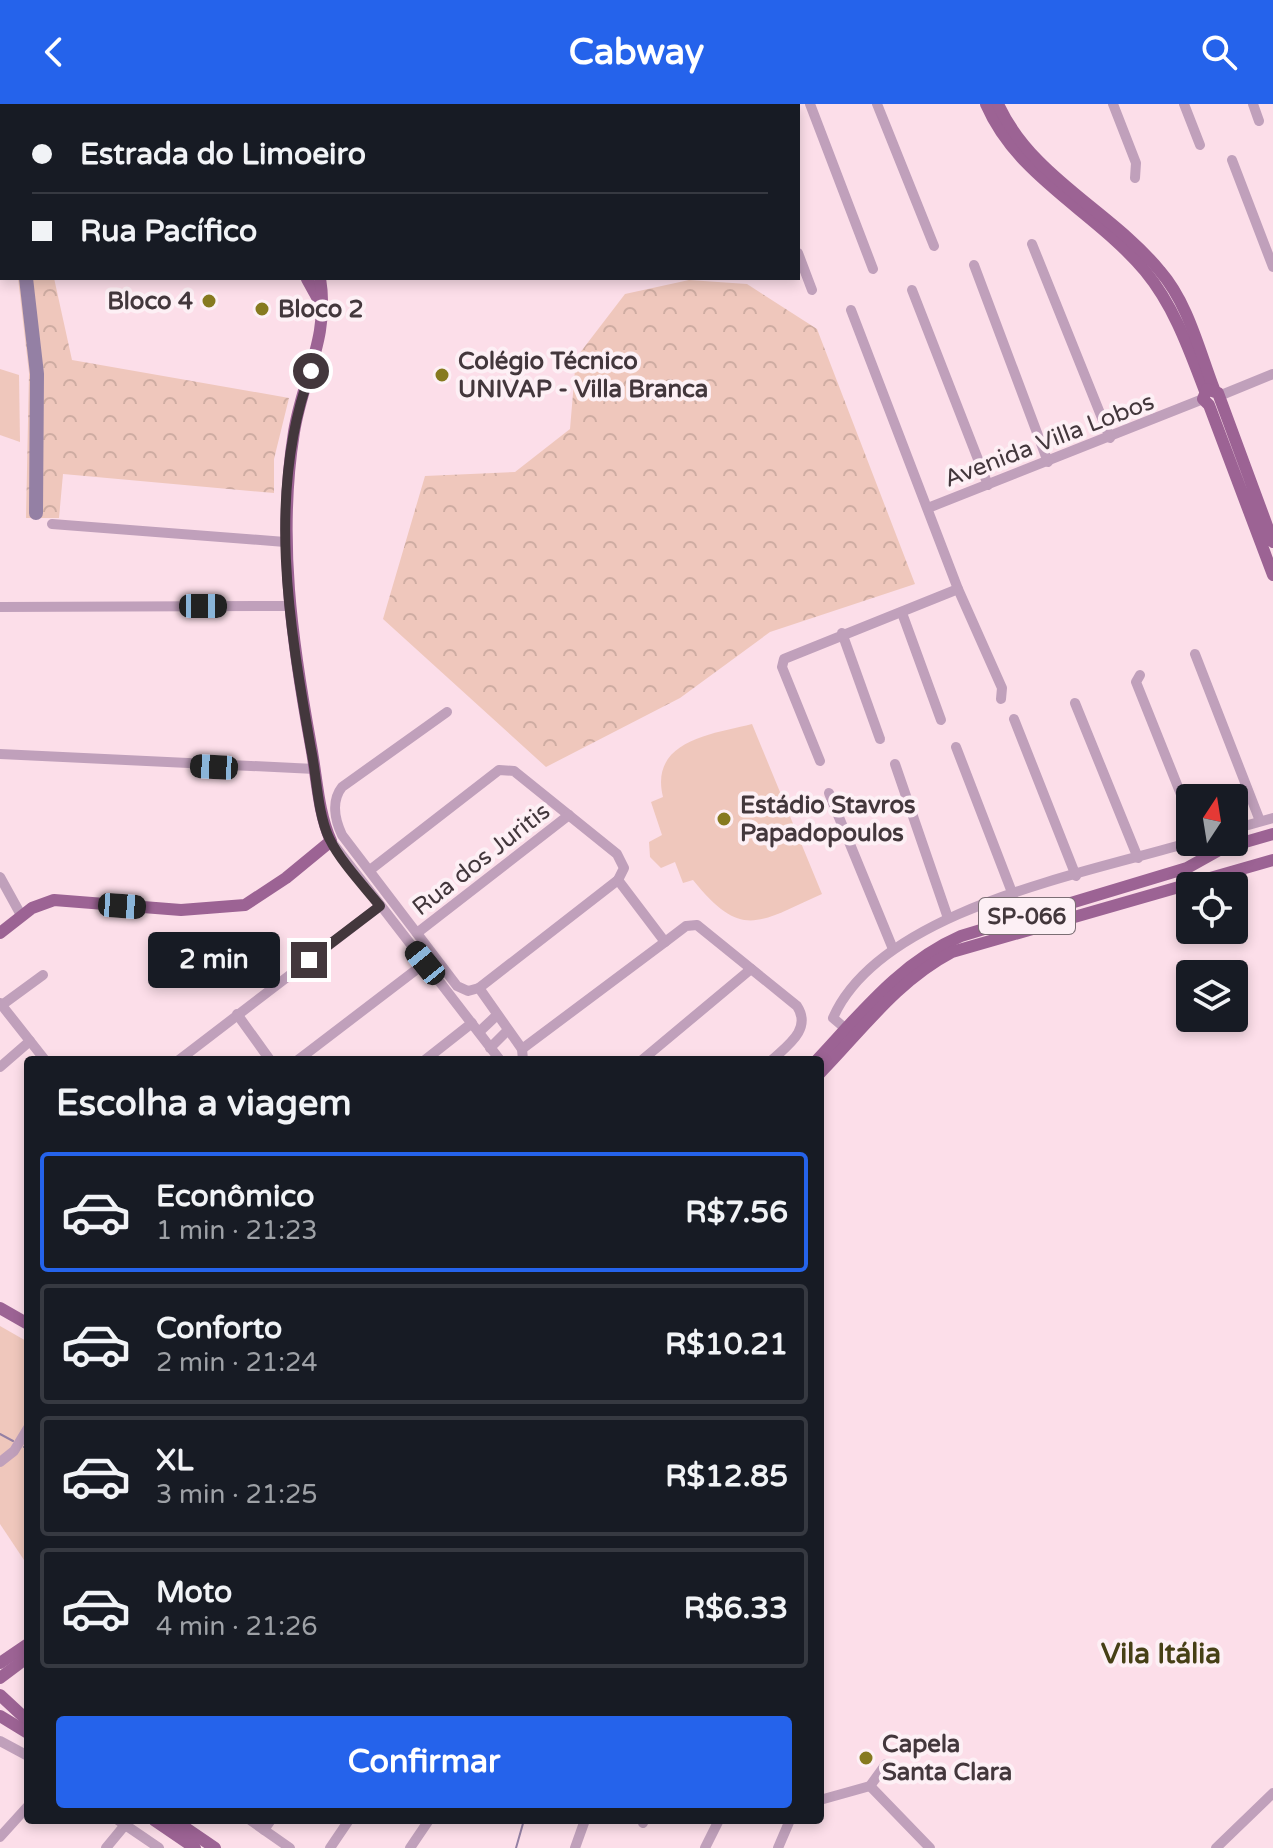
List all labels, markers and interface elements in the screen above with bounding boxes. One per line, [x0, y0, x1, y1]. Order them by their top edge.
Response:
icon: back [32, 30, 76, 74]
icon: search [1197, 30, 1241, 74]
text: Cabway [569, 31, 704, 74]
text: Estrada do Limoeiro [80, 136, 366, 173]
text: Rua Pacífico [80, 213, 257, 250]
place label: Bloco 4 [107, 287, 193, 316]
marker: Bloco 4 [200, 292, 218, 310]
place label: Bloco 2 [278, 295, 364, 324]
marker: Bloco 2 [253, 300, 271, 318]
place label: Colégio Técnico UNIVAP - Villa Branca [458, 347, 708, 404]
route start [293, 353, 329, 389]
marker: Colégio Técnico UNIVAP - Villa Branca [433, 366, 451, 384]
street label: Avenida Villa Lobos [940, 387, 1158, 494]
car [179, 594, 227, 618]
car [189, 754, 239, 780]
north arrow [1176, 784, 1248, 856]
map controls [1176, 784, 1248, 1032]
place label: Estádio Stavros Papadopoulos [740, 791, 916, 848]
street label: Rua dos Juritis [407, 797, 556, 922]
marker: Estádio Stavros Papadopoulos [715, 810, 733, 828]
button: locate [1176, 872, 1248, 944]
car [97, 892, 147, 920]
road number: SP-066 [979, 898, 1075, 934]
callout: 2 min [149, 932, 281, 988]
car [401, 937, 449, 989]
route end [291, 942, 327, 978]
text: 2 min [179, 944, 249, 975]
button: layers [1176, 960, 1248, 1032]
text: Escolha a viagem [56, 1082, 351, 1125]
icon: car [60, 1176, 132, 1248]
text: Econômico [156, 1178, 314, 1215]
text: R$7.56 [685, 1194, 788, 1231]
text: 1 min · 21:23 [156, 1215, 318, 1246]
icon: car [60, 1308, 132, 1380]
text: Conforto [156, 1310, 282, 1347]
text: R$10.21 [665, 1326, 788, 1363]
text: 2 min · 21:24 [156, 1347, 318, 1378]
icon: car [60, 1440, 132, 1512]
text: XL [156, 1442, 193, 1479]
text: R$12.85 [665, 1458, 788, 1495]
text: 3 min · 21:25 [156, 1479, 318, 1510]
icon: car [60, 1572, 132, 1644]
text: Moto [156, 1574, 232, 1611]
text: R$6.33 [684, 1590, 788, 1627]
text: 4 min · 21:26 [156, 1611, 318, 1642]
district label: Vila Itália [1101, 1637, 1221, 1671]
button: Confirmar [56, 1716, 792, 1808]
place label: Capela Santa Clara [882, 1730, 1012, 1787]
marker: Capela Santa Clara [857, 1749, 875, 1767]

